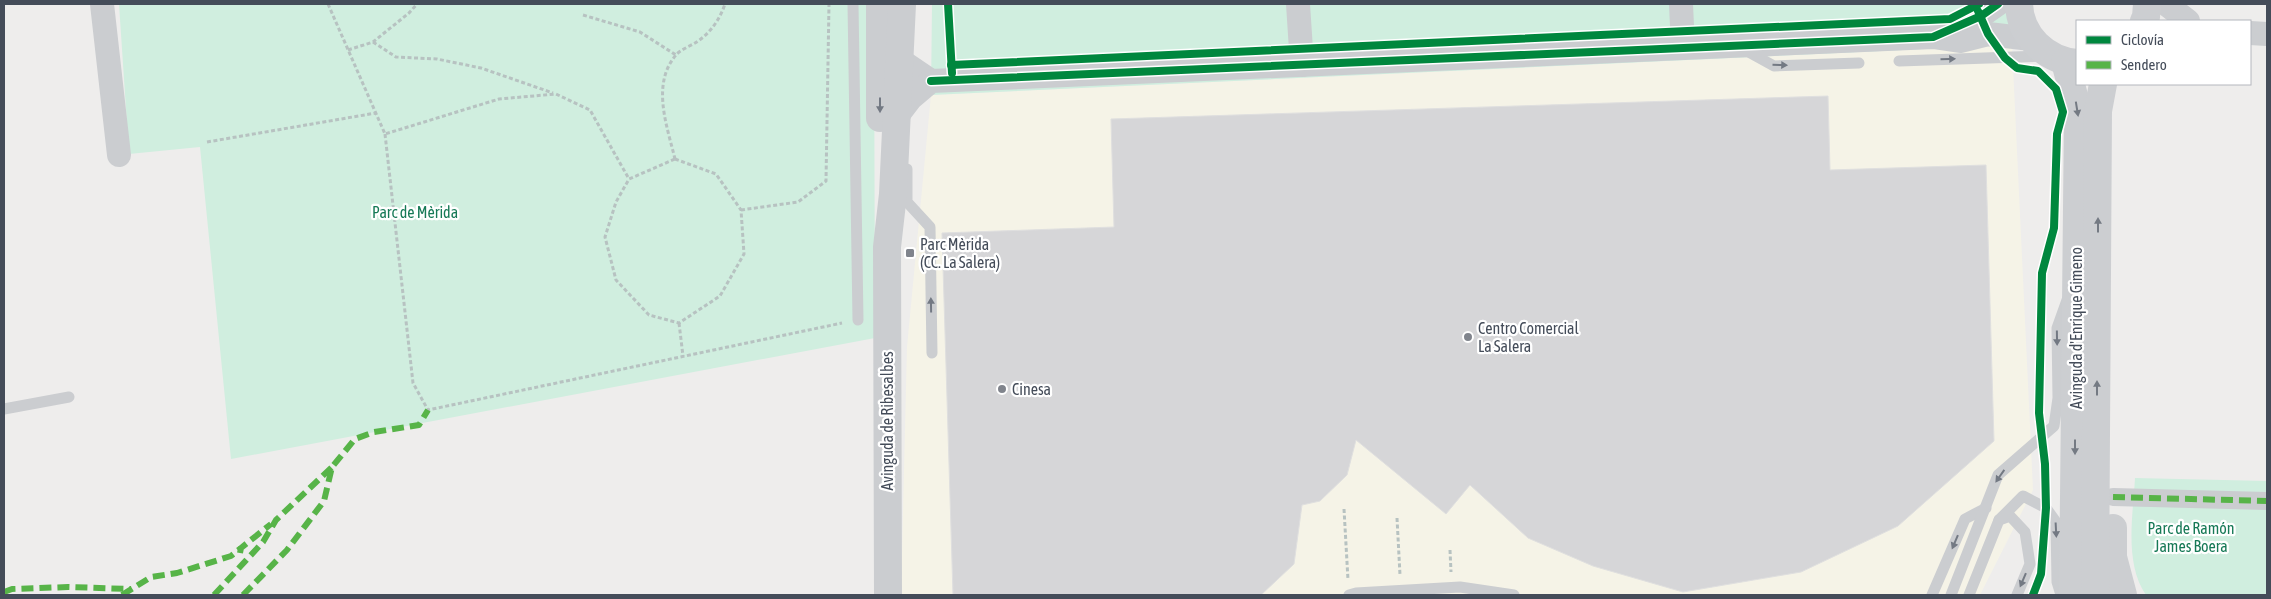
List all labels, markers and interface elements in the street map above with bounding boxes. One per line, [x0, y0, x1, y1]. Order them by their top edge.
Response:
legend [2076, 20, 2251, 85]
text: Ciclovía [2121, 31, 2164, 48]
one-way arrow [1940, 55, 1956, 63]
text: Sendero [2121, 56, 2167, 73]
one-way arrow [1773, 62, 1789, 70]
one-way arrow [876, 97, 884, 113]
one-way arrow [2073, 102, 2081, 118]
park label: Parc de Mèrida [372, 203, 458, 221]
one-way arrow [2094, 217, 2102, 233]
place label: Parc Mèrida (CC. La Salera) [920, 235, 1000, 272]
marker: Parc Mèrida (CC. La Salera) [904, 247, 916, 259]
street label: Avinguda d'Enrique Gimeno [2067, 247, 2086, 409]
one-way arrow [927, 296, 935, 312]
place label: Centro Comercial La Salera [1478, 319, 1580, 355]
one-way arrow [2053, 330, 2061, 346]
marker: Centro Comercial La Salera [1462, 331, 1474, 343]
street label: Avinguda de Ribesalbes [878, 351, 897, 491]
one-way arrow [2093, 379, 2101, 395]
place label: Cinesa [1012, 380, 1051, 398]
marker: Cinesa [996, 383, 1008, 395]
one-way arrow [2071, 439, 2079, 455]
one-way arrow [1995, 469, 2004, 483]
park label: Parc de Ramón James Boera [2147, 519, 2235, 555]
one-way arrow [2053, 522, 2061, 538]
one-way arrow [1950, 535, 1958, 549]
one-way arrow [2019, 573, 2027, 587]

